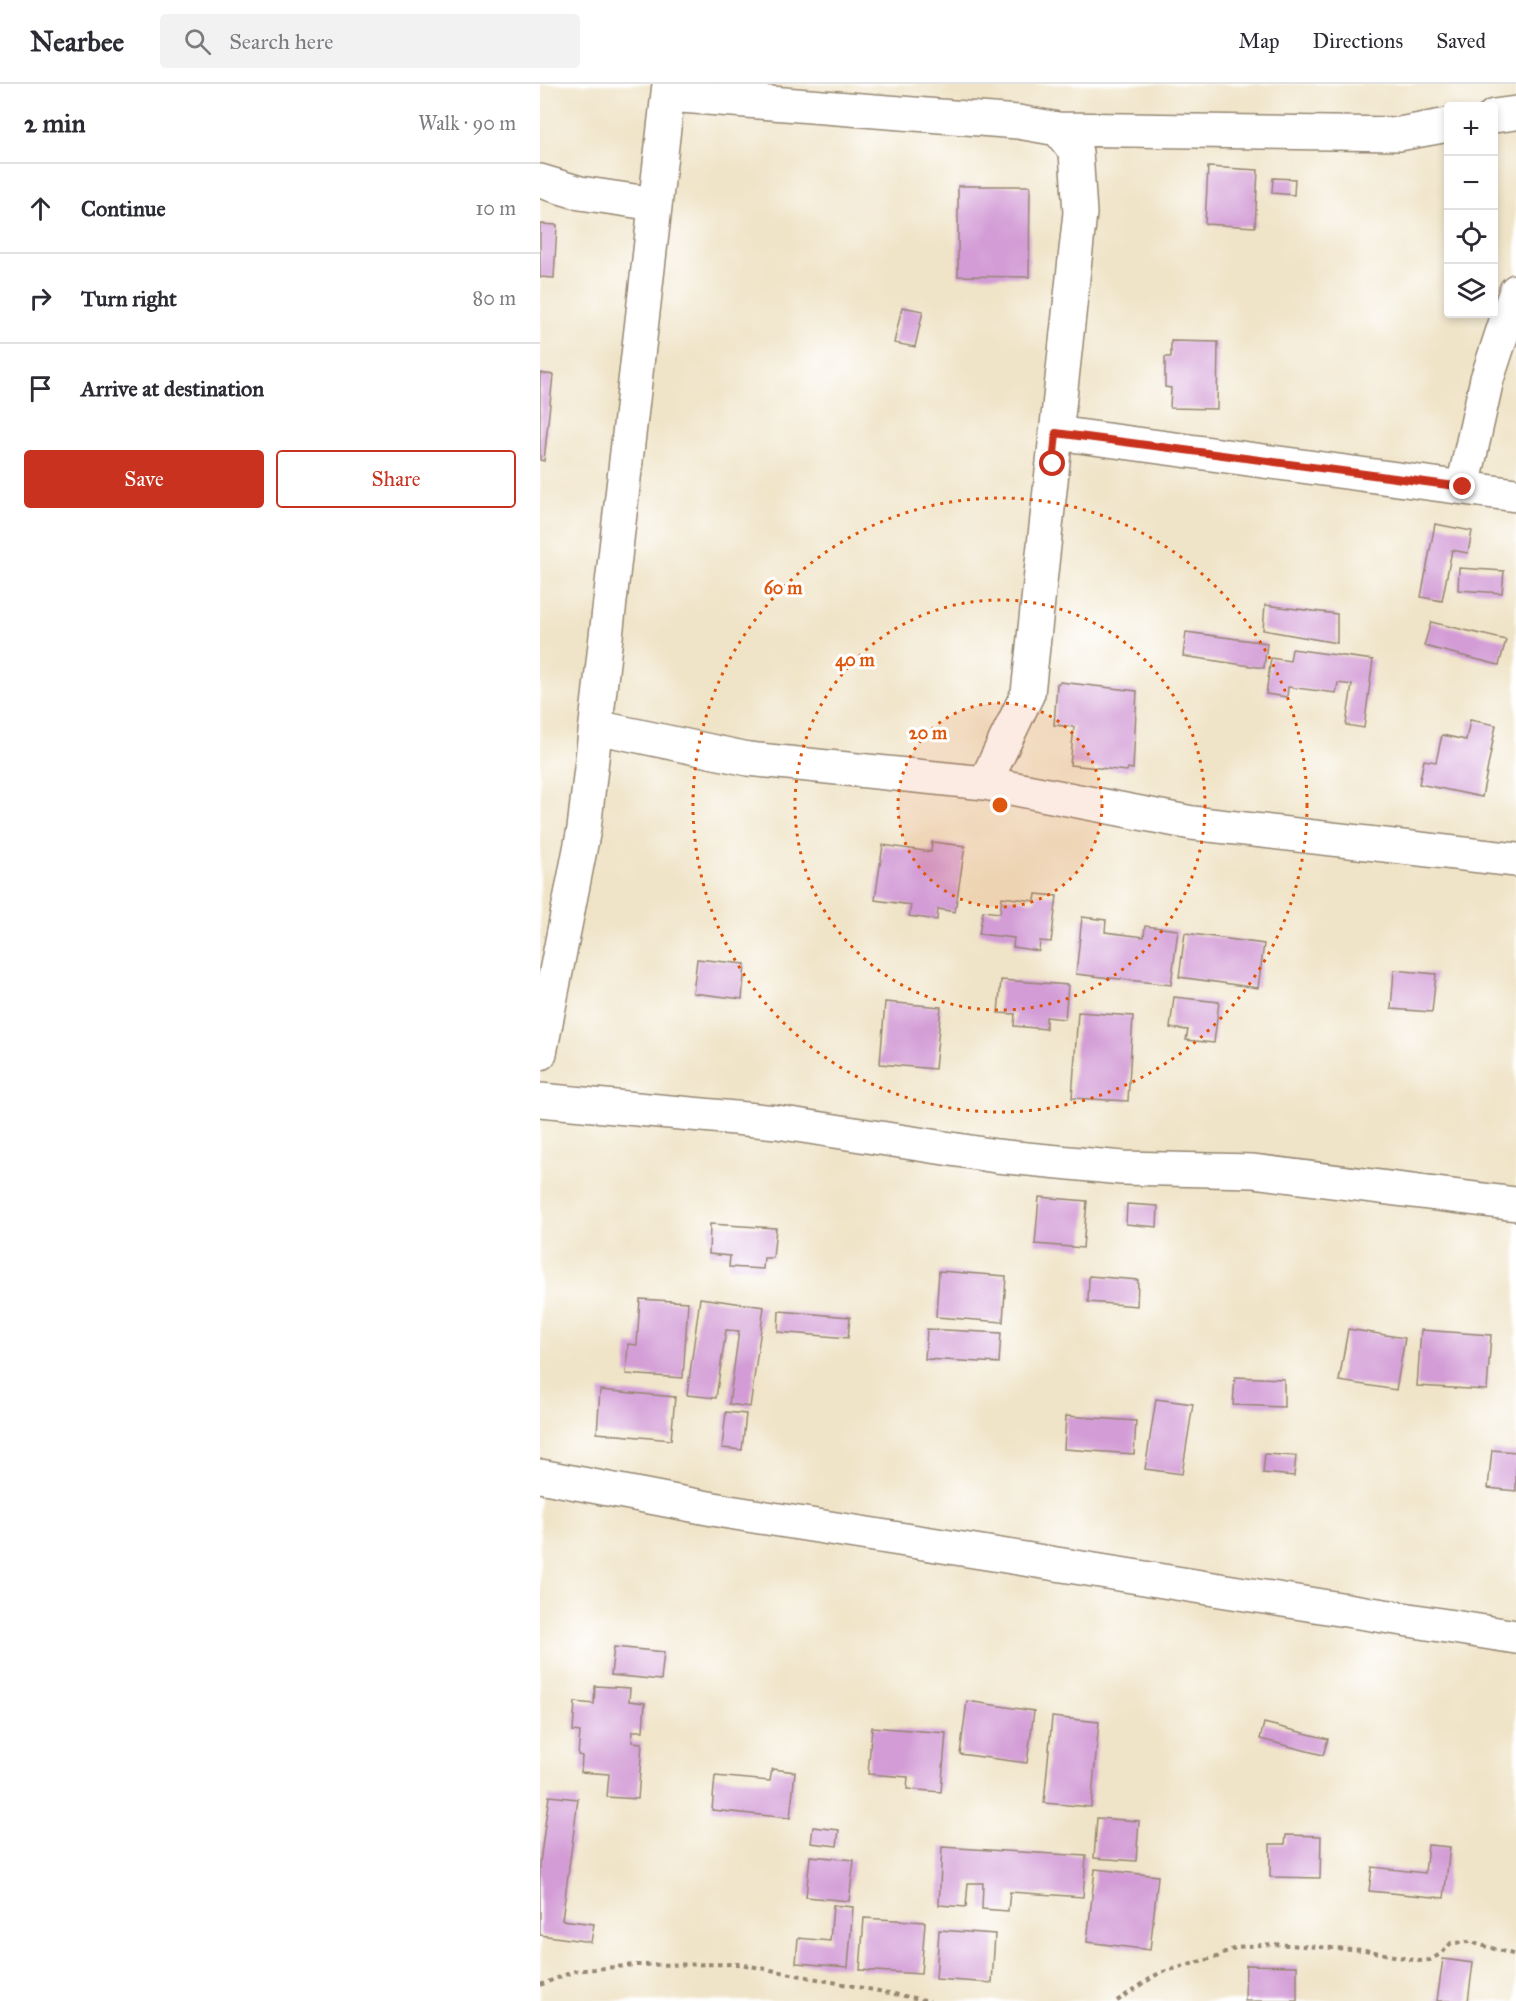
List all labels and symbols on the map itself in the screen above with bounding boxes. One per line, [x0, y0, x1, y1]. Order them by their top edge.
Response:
route start [1039, 450, 1065, 476]
route end [1449, 473, 1475, 499]
text: 60 m [764, 577, 803, 599]
text: 40 m [835, 649, 876, 672]
text: 20 m [909, 722, 948, 744]
centre of rings [990, 795, 1010, 815]

